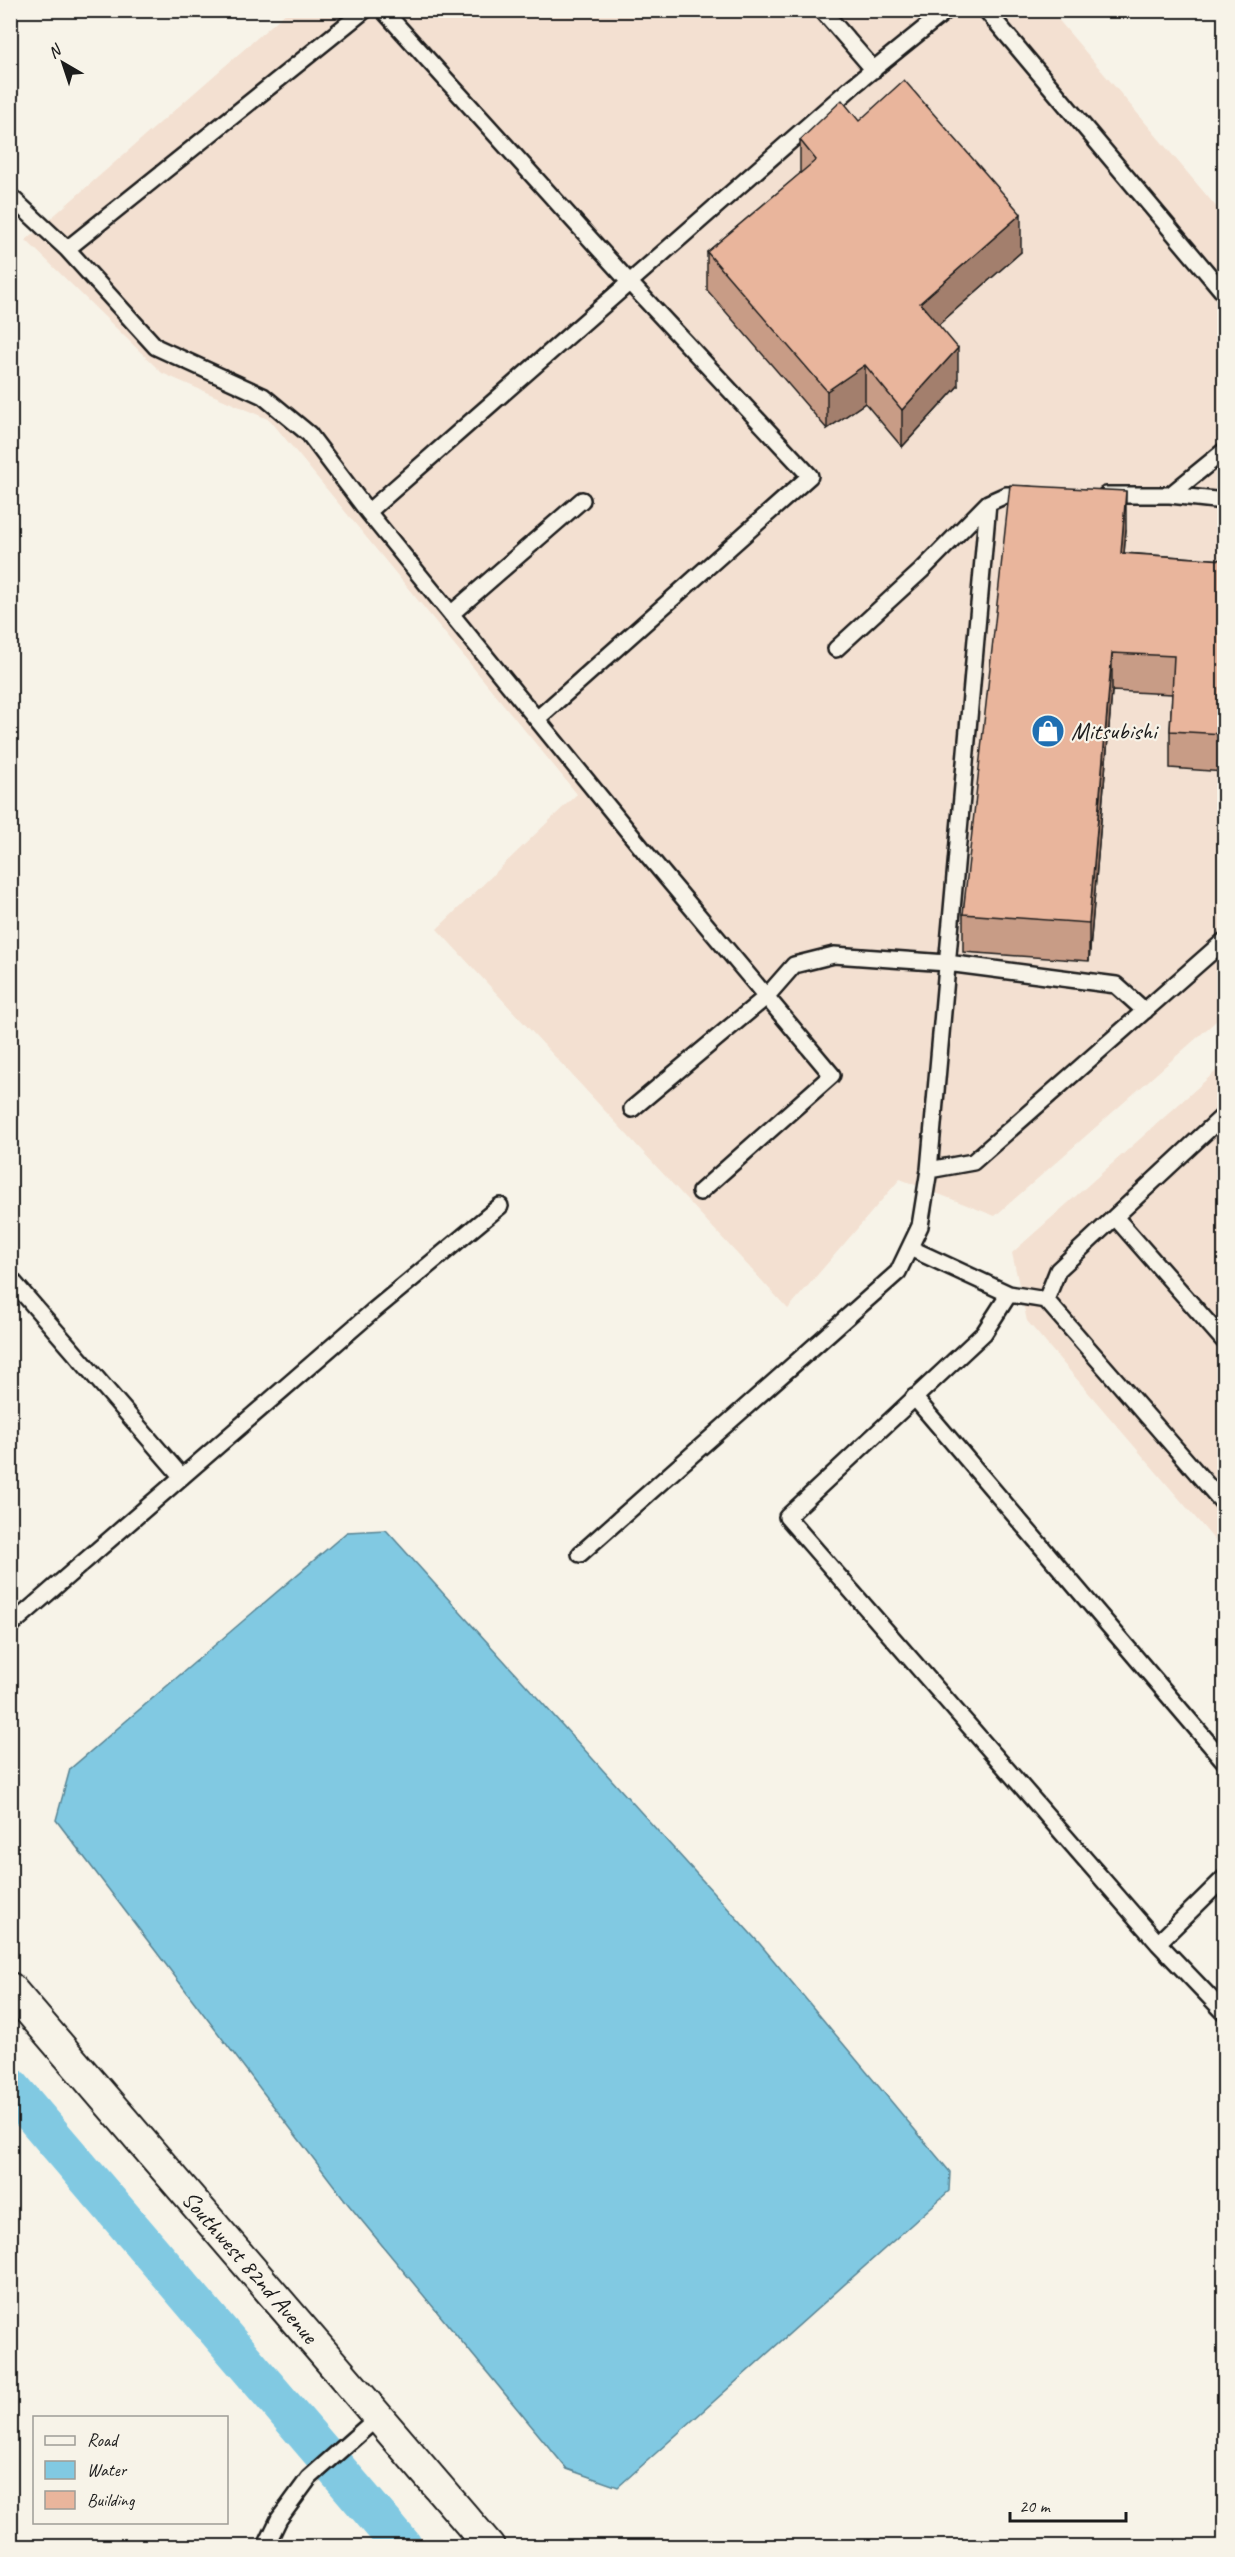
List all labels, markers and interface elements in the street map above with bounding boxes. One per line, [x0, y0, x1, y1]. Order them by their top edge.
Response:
north arrow [33, 33, 93, 93]
text: N [44, 39, 67, 63]
shop icon: Mitsubishi [1030, 713, 1066, 749]
place label: Mitsubishi [1071, 716, 1159, 746]
street label: Southwest 82nd Avenue [175, 2184, 326, 2351]
legend [33, 2416, 228, 2524]
text: Road [87, 2429, 120, 2451]
text: Water [87, 2459, 128, 2481]
scale bar [1010, 2485, 1126, 2523]
text: Building [87, 2489, 136, 2511]
text: 20 m [1019, 2495, 1052, 2517]

